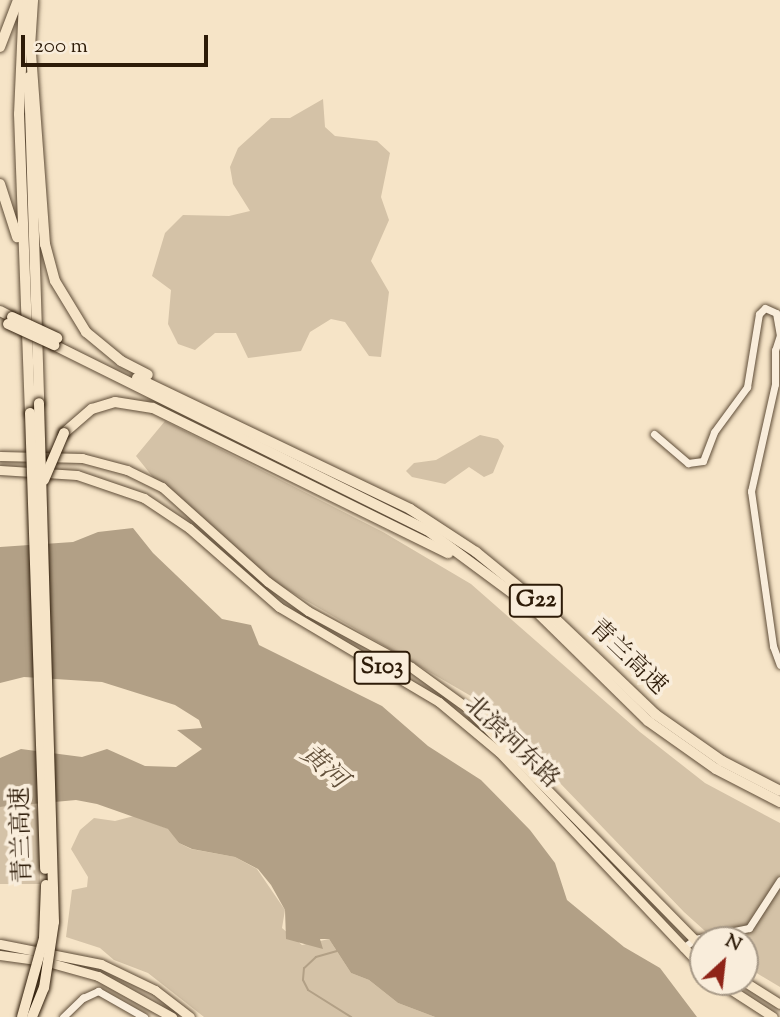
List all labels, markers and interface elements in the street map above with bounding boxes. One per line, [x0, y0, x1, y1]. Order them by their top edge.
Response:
scale bar [24, 21, 212, 65]
text: 200 m [34, 32, 88, 62]
road number: G22 [508, 582, 564, 621]
street label: 青兰高速 [582, 614, 672, 702]
road number: S103 [352, 648, 412, 688]
street label: 北滨河东路 [458, 691, 564, 795]
water label: 黄河 [293, 739, 353, 797]
street label: 青兰高速 [7, 787, 39, 883]
north arrow [689, 926, 759, 996]
text: N [720, 928, 746, 959]

